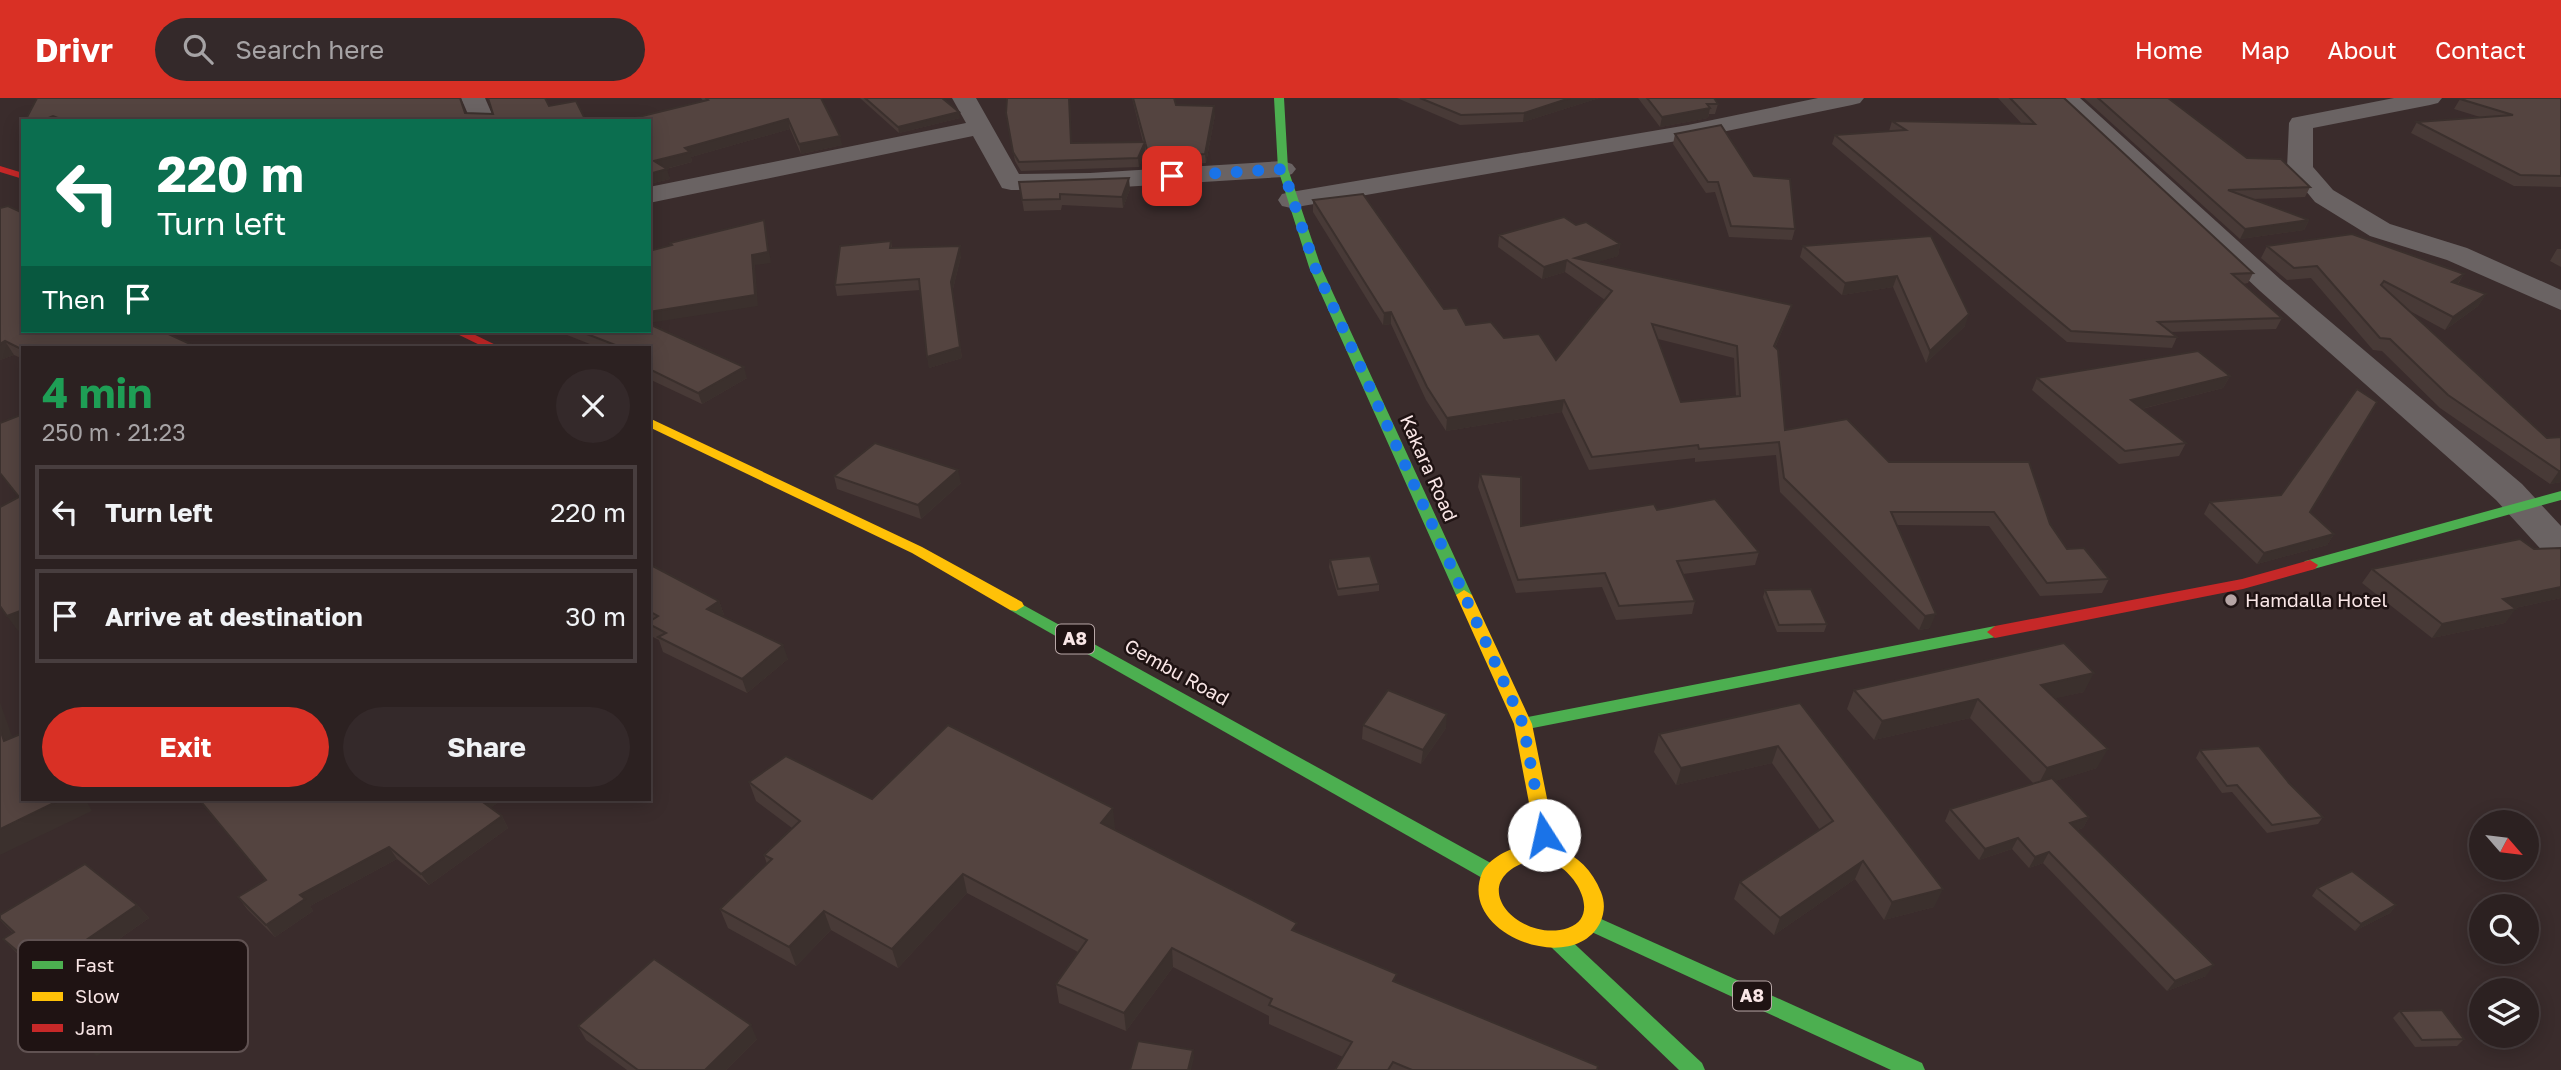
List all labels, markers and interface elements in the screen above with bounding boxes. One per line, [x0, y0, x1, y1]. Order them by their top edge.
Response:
search box [155, 18, 645, 81]
text: Drivr [35, 30, 113, 69]
icon: search [179, 30, 217, 68]
text: Search here [235, 34, 384, 65]
text: Home [2135, 35, 2203, 64]
text: Map [2241, 35, 2290, 64]
text: About [2328, 35, 2397, 64]
text: Contact [2435, 35, 2526, 64]
text: 220 m [157, 144, 304, 203]
pin [1142, 146, 1202, 206]
icon: left [42, 147, 133, 238]
icon: arrive [1153, 157, 1191, 195]
text: Turn left [157, 204, 286, 242]
icon: arrive [119, 280, 157, 318]
text: Then [42, 284, 105, 315]
text: 4 min [42, 367, 152, 417]
button: close [556, 369, 630, 443]
street label: Kakara Road [1396, 411, 1463, 525]
text: 250 m · 21:23 [42, 418, 186, 446]
icon: left [46, 493, 84, 531]
text: Turn left [105, 497, 213, 528]
text: 220 m [550, 497, 626, 528]
place label: Hamdalla Hotel [2245, 588, 2388, 611]
marker: Hamdalla Hotel [2223, 592, 2239, 608]
icon: arrive [46, 597, 84, 635]
text: Arrive at destination [105, 601, 363, 632]
text: 30 m [565, 601, 626, 632]
road number: A8 [1056, 624, 1094, 654]
street label: Gembu Road [1121, 633, 1233, 710]
button: Exit [42, 707, 329, 787]
button: Share [343, 707, 630, 787]
position arrow [1507, 798, 1581, 872]
north arrow [2469, 810, 2539, 880]
map controls [2469, 810, 2539, 1048]
button: search [2469, 894, 2539, 964]
legend [18, 940, 248, 1052]
text: Fast [75, 953, 114, 976]
button: layers [2469, 978, 2539, 1048]
road number: A8 [1733, 982, 1771, 1010]
text: Slow [75, 984, 120, 1007]
text: Jam [75, 1016, 113, 1039]

